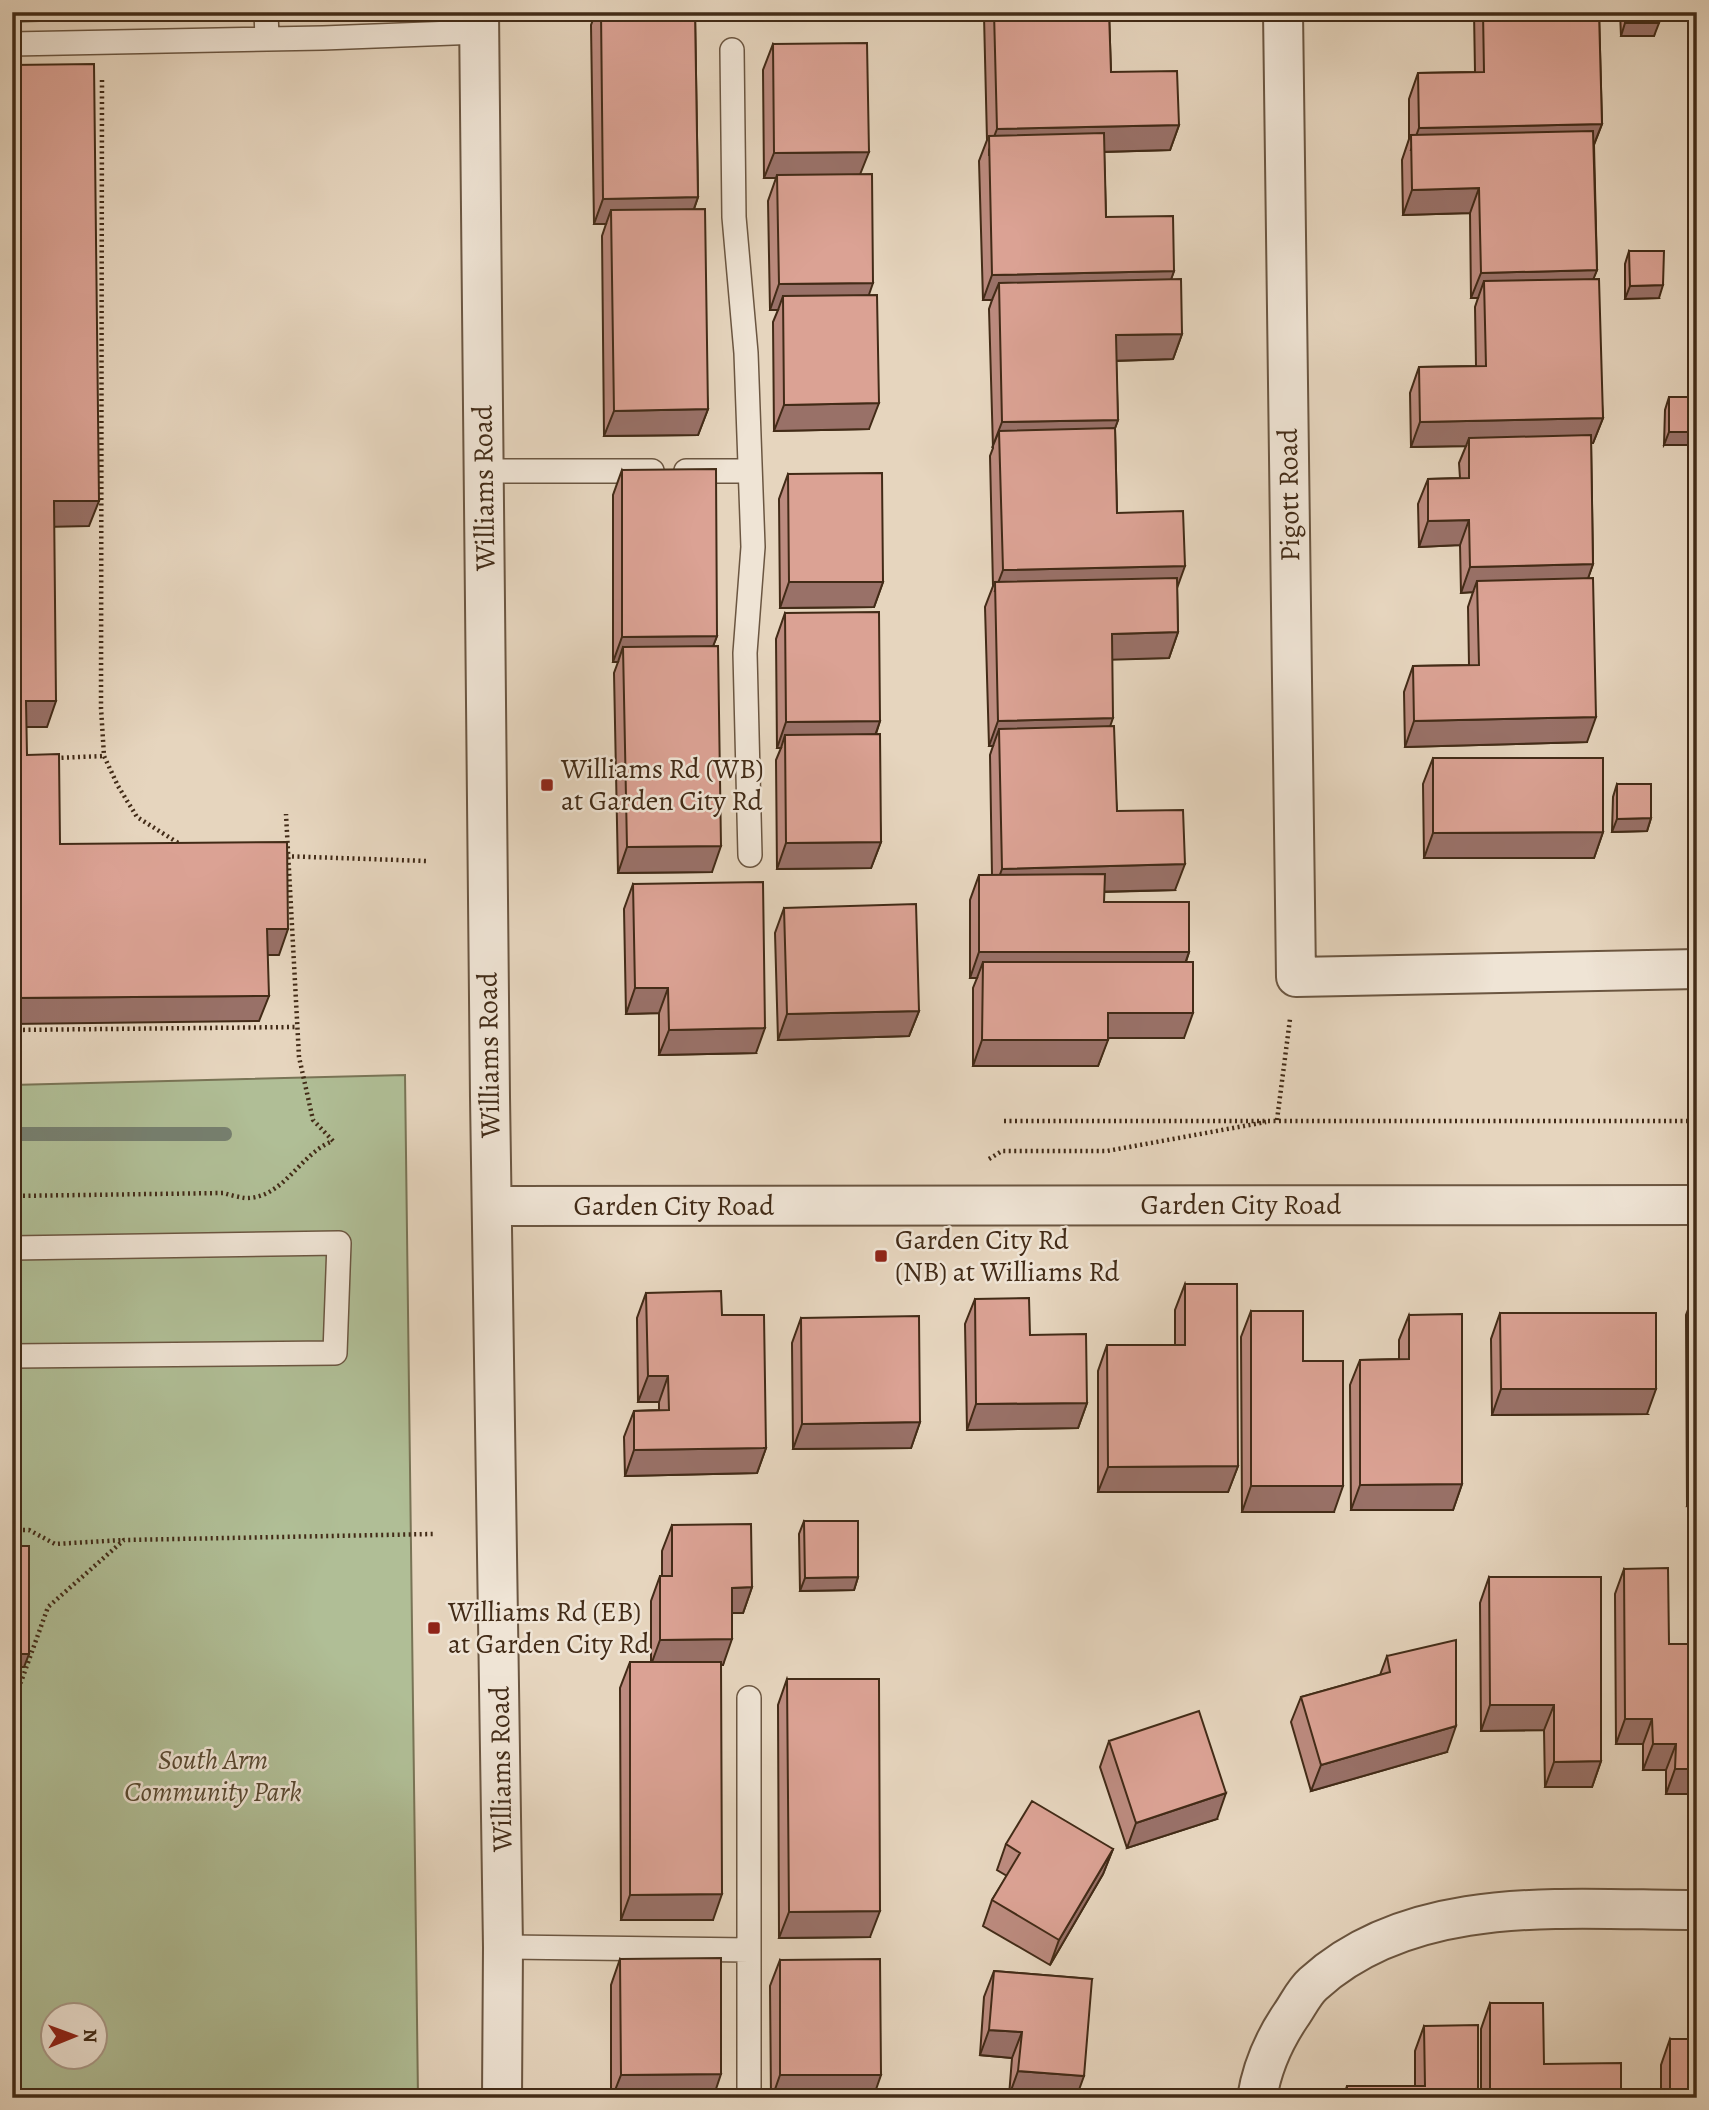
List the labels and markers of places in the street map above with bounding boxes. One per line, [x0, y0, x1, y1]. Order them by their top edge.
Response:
place label: Williams Rd (WB) at Garden City Rd [560, 750, 764, 820]
marker: Williams Rd (WB) at Garden City Rd [539, 777, 555, 793]
place label: Garden City Rd (NB) at Williams Rd [895, 1221, 1120, 1291]
marker: Garden City Rd (NB) at Williams Rd [873, 1248, 889, 1264]
place label: Williams Rd (EB) at Garden City Rd [447, 1593, 651, 1663]
marker: Williams Rd (EB) at Garden City Rd [426, 1620, 442, 1636]

